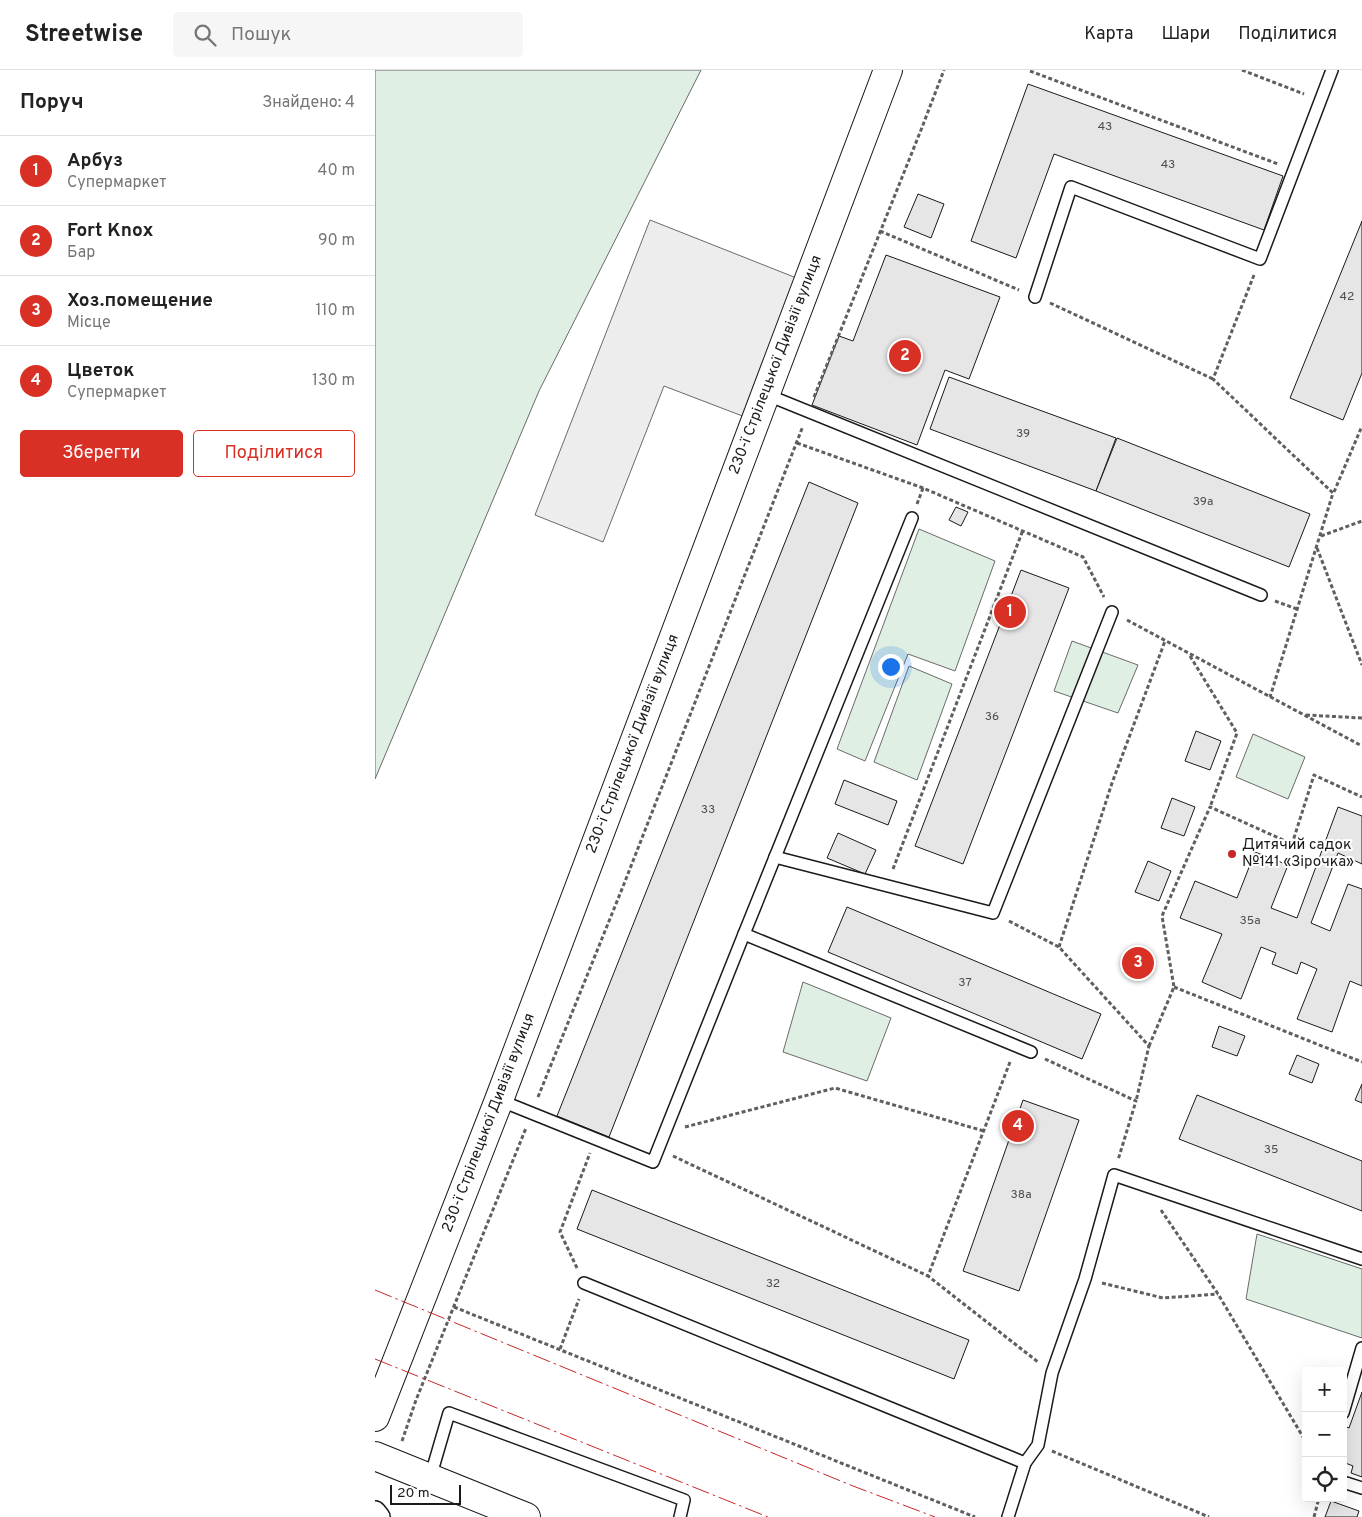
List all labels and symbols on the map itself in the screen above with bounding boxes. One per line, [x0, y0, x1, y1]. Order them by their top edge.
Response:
house number: 43 [1098, 119, 1112, 135]
house number: 43 [1161, 157, 1175, 173]
street label: 230-ї Стрілецької Дивізії вулиця [725, 253, 827, 477]
house number: 42 [1340, 289, 1354, 305]
pin: 2 [889, 337, 921, 375]
house number: 39 [1016, 426, 1030, 442]
house number: 39а [1193, 494, 1213, 510]
pin: 1 [994, 593, 1026, 631]
street label: 230-ї Стрілецької Дивізії вулиця [582, 632, 684, 856]
your location [878, 654, 904, 680]
house number: 36 [985, 709, 999, 725]
house number: 33 [701, 802, 715, 818]
place label: Дитячий садок №141 «Зiрочка» [1242, 836, 1354, 872]
marker: Дитячий садок №141 «Зiрочка» [1226, 848, 1238, 860]
house number: 35а [1240, 913, 1261, 929]
pin: 3 [1122, 944, 1154, 982]
house number: 37 [958, 975, 972, 991]
street label: 230-ї Стрілецької Дивізії вулиця [438, 1011, 540, 1235]
pin: 4 [1002, 1107, 1034, 1145]
house number: 35 [1264, 1142, 1278, 1158]
house number: 38а [1011, 1187, 1031, 1203]
house number: 32 [766, 1276, 780, 1292]
scale bar [390, 1482, 461, 1505]

